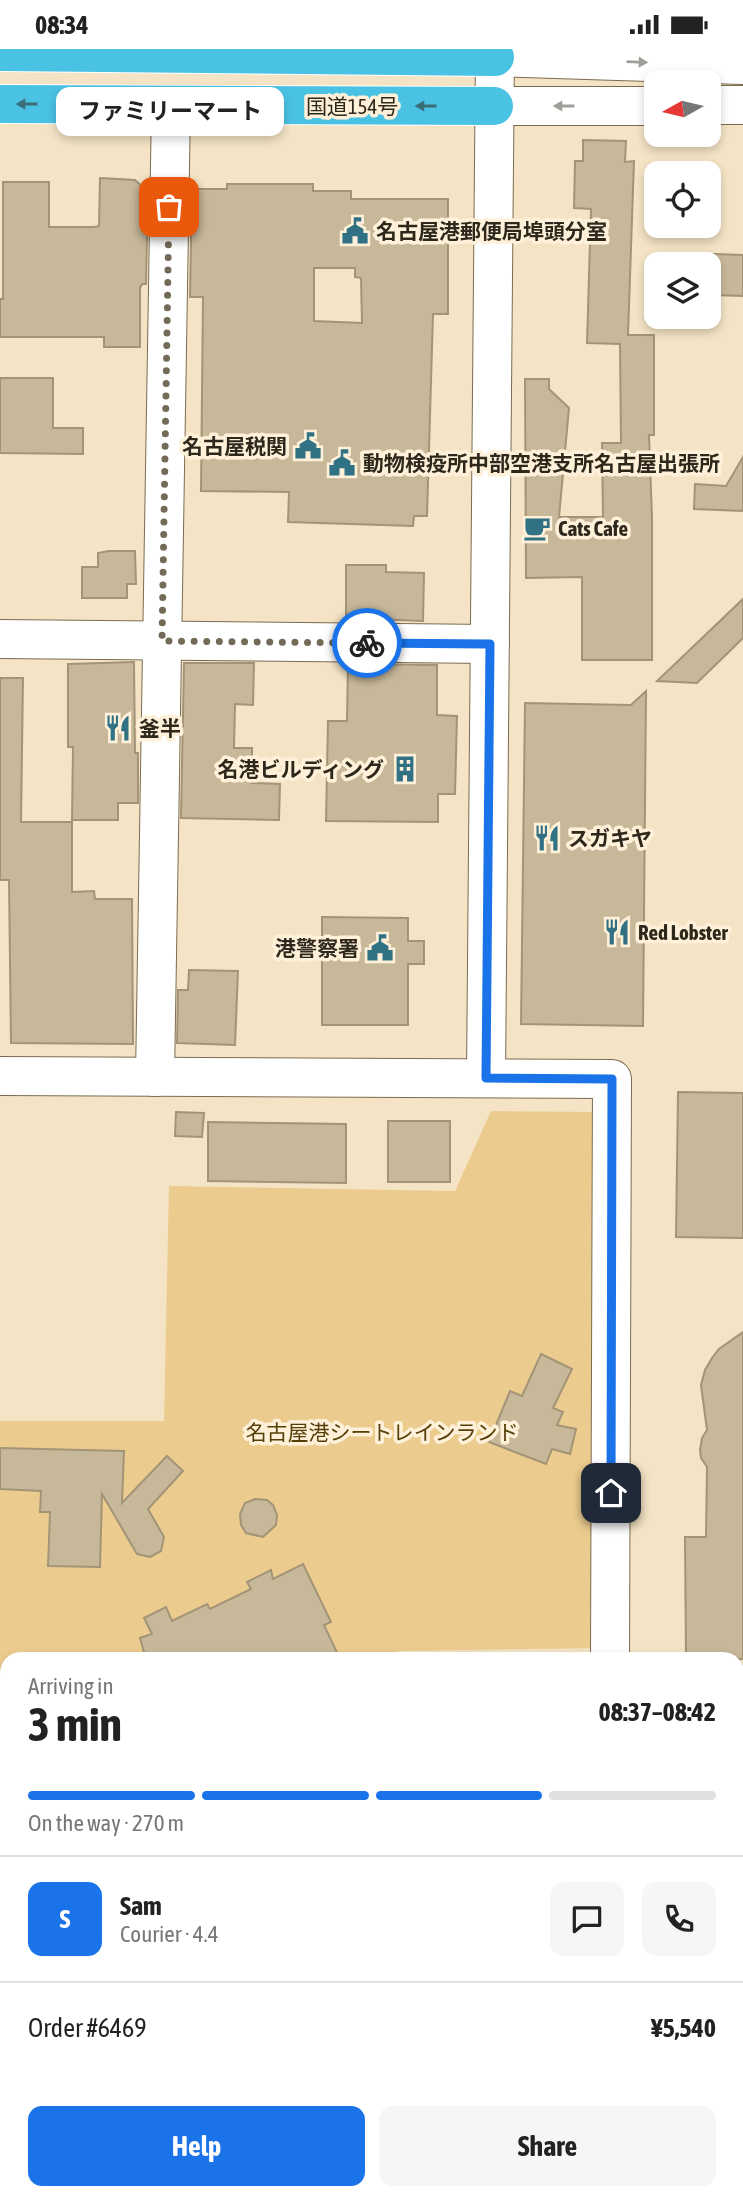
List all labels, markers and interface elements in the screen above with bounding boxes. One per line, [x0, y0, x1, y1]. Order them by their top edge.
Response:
text: 08:34 [35, 10, 89, 40]
one-way arrow [626, 56, 648, 67]
north arrow [644, 70, 721, 147]
map controls [644, 70, 721, 329]
callout: ファミリーマート [55, 88, 283, 137]
street label: 国道154号 [306, 94, 398, 118]
one-way arrow [16, 98, 38, 110]
text: ファミリーマート [78, 98, 262, 124]
one-way arrow [415, 100, 437, 112]
one-way arrow [552, 100, 574, 112]
button: locate [644, 161, 721, 238]
pin [139, 177, 199, 237]
icon: bag [150, 188, 188, 226]
public building icon: 名古屋港郵便局埠頭分室 [340, 216, 370, 246]
place label: 名古屋港郵便局埠頭分室 [376, 219, 607, 243]
button: layers [644, 252, 721, 329]
public building icon: 名古屋税関 [293, 431, 323, 461]
place label: 名古屋税関 [182, 434, 287, 458]
public building icon: 動物検疫所中部空港支所名古屋出張所 [327, 448, 357, 478]
place label: 動物検疫所中部空港支所名古屋出張所 [363, 451, 720, 475]
cafe icon: Cats Cafe [522, 513, 552, 543]
place label: Cats Cafe [558, 516, 628, 540]
courier [332, 608, 402, 678]
icon: bike [348, 624, 386, 662]
restaurant icon: 釜半 [103, 713, 133, 743]
place label: 釜半 [139, 716, 181, 740]
building icon: 名港ビルディング [390, 754, 420, 784]
place label: 名港ビルディング [217, 757, 384, 781]
restaurant icon: スガキヤ [532, 823, 562, 853]
place label: スガキヤ [568, 826, 652, 850]
restaurant icon: Red Lobster [602, 917, 632, 947]
place label: Red Lobster [638, 920, 728, 944]
public building icon: 港警察署 [365, 933, 395, 963]
place label: 港警察署 [275, 936, 359, 960]
park label: 名古屋港シートレインランド [246, 1420, 519, 1444]
pin [581, 1463, 641, 1523]
icon: home [592, 1474, 630, 1512]
text: Arriving in [28, 1673, 114, 1699]
text: 08:37–08:42 [599, 1697, 716, 1727]
text: 3 min [28, 1698, 122, 1751]
text: On the way · 270 m [28, 1810, 184, 1836]
button: chat [550, 1882, 624, 1956]
button: phone [642, 1882, 716, 1956]
text: Sam [120, 1891, 162, 1921]
text: S [60, 1904, 70, 1934]
text: Courier · 4.4 [120, 1921, 219, 1947]
text: Order #6469 [28, 2013, 147, 2043]
text: ¥5,540 [651, 2013, 716, 2043]
button: Help [28, 2106, 365, 2186]
button: Share [379, 2106, 716, 2186]

